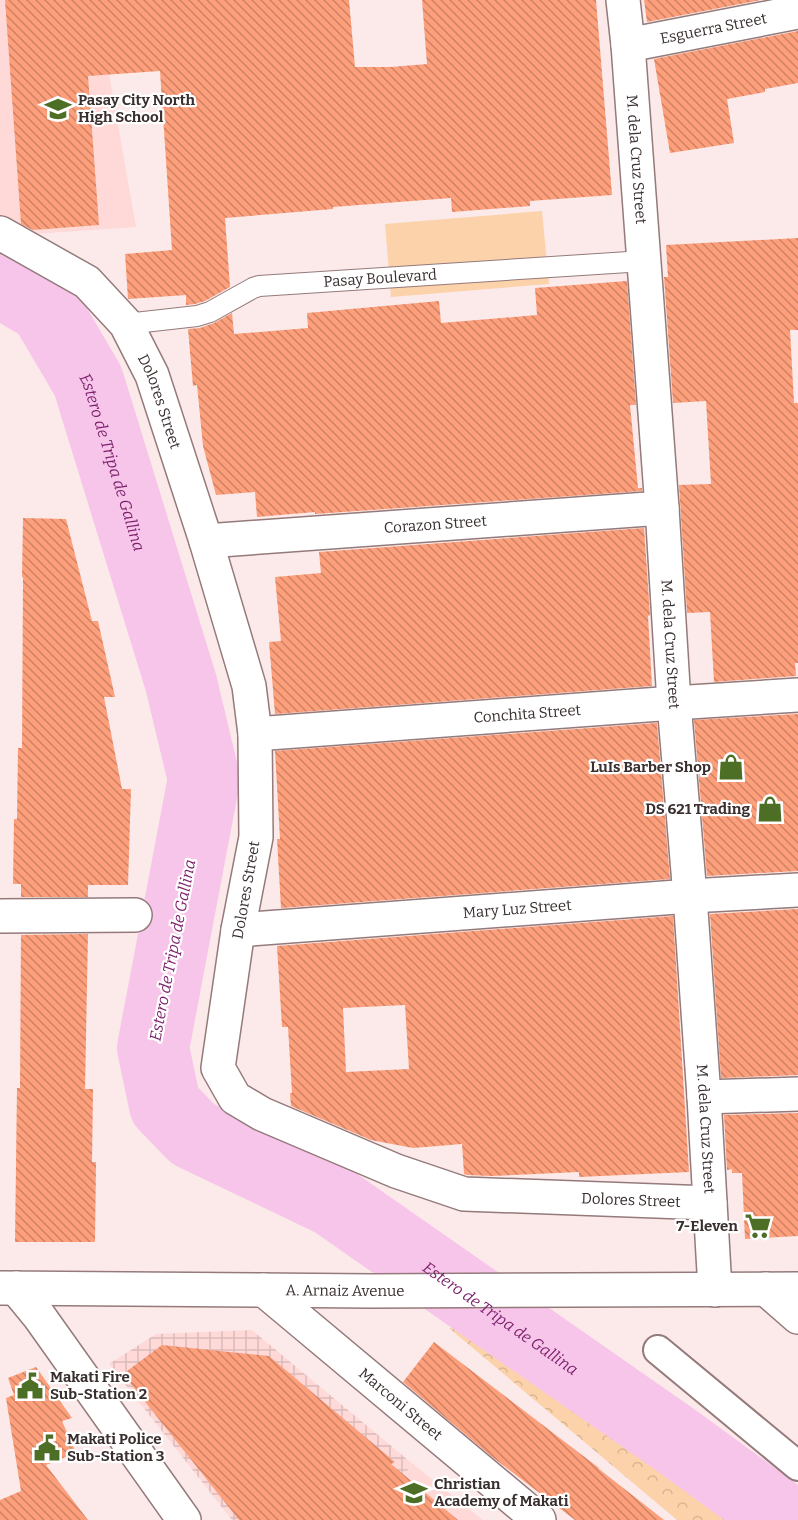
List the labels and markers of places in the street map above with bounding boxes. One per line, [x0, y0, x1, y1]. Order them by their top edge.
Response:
place label: Pasay City North High School [78, 91, 196, 126]
school or university icon: Pasay City North High School [43, 94, 73, 124]
shop icon: LuIs Barber Shop [716, 752, 746, 782]
place label: LuIs Barber Shop [590, 758, 711, 776]
shop icon: DS 621 Trading [755, 794, 785, 824]
place label: DS 621 Trading [645, 800, 750, 818]
supermarket icon: 7-Eleven [743, 1211, 773, 1241]
place label: 7-Eleven [676, 1217, 738, 1235]
place label: Makati Fire Sub-Station 2 [50, 1368, 147, 1403]
public building icon: Makati Fire Sub-Station 2 [15, 1371, 45, 1401]
place label: Makati Police Sub-Station 3 [67, 1430, 164, 1465]
public building icon: Makati Police Sub-Station 3 [32, 1433, 62, 1463]
place label: Christian Academy of Makati [434, 1475, 569, 1510]
school or university icon: Christian Academy of Makati [399, 1478, 429, 1508]

